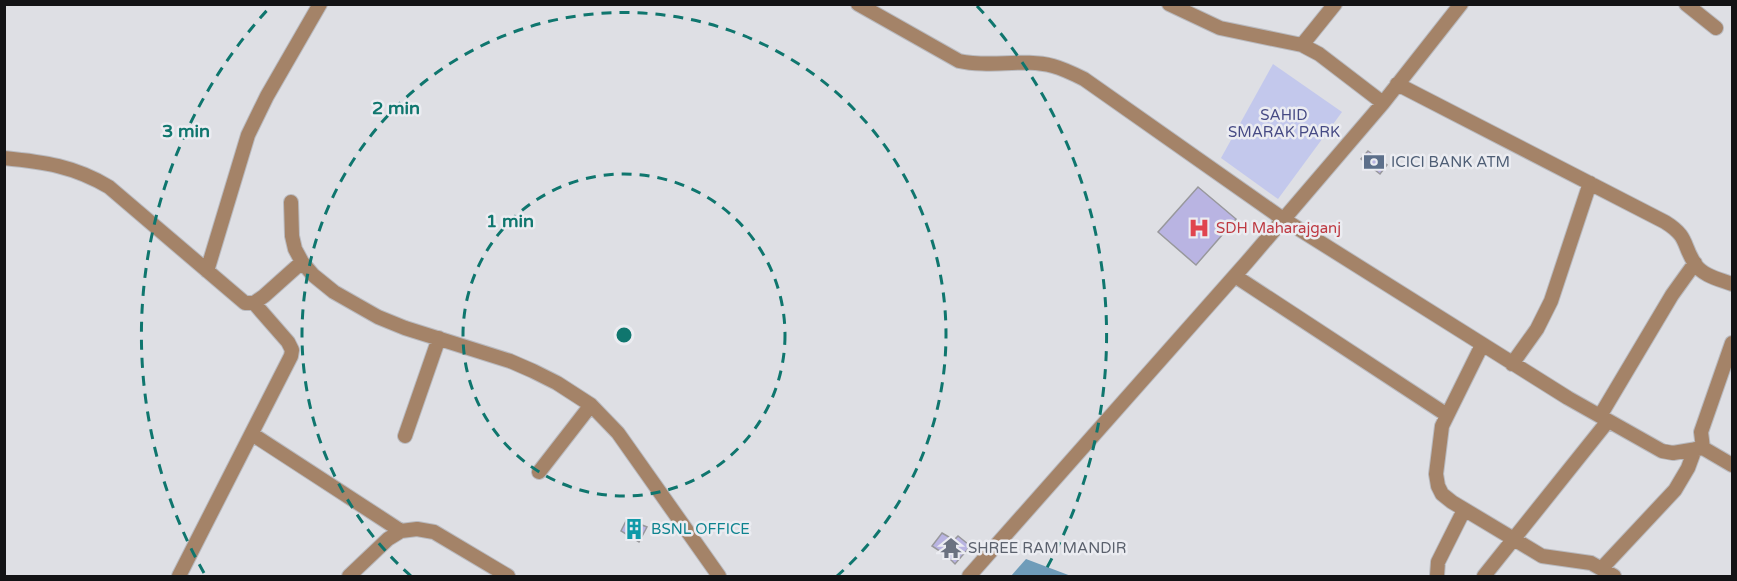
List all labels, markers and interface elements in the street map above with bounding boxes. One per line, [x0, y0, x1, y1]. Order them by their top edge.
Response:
text: 2 min [372, 97, 420, 119]
park label: SAHID SMARAK PARK [1228, 106, 1340, 141]
text: 3 min [162, 120, 210, 142]
bank icon: ICICI BANK ATM [1362, 150, 1386, 174]
place label: ICICI BANK ATM [1391, 153, 1510, 171]
text: 1 min [486, 210, 534, 232]
hospital icon: SDH Maharajganj [1187, 216, 1211, 240]
place label: SDH Maharajganj [1216, 219, 1341, 237]
centre of rings [614, 325, 634, 345]
building icon: BSNL OFFICE [622, 517, 646, 541]
place label: BSNL OFFICE [651, 520, 750, 538]
temple icon: SHREE RAM MANDIR [939, 536, 963, 560]
place label: SHREE RAM MANDIR [968, 539, 1127, 557]

